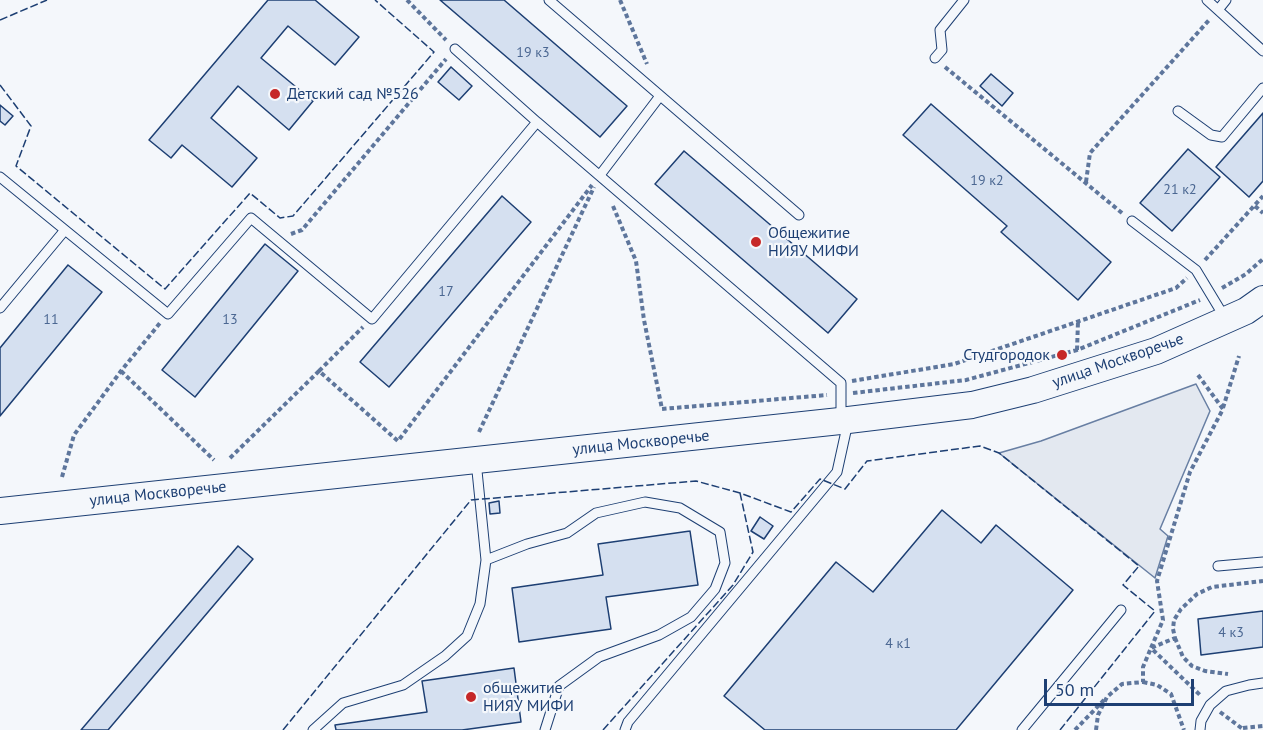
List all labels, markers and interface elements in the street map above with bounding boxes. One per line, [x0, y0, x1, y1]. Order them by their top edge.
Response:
house number: 19 к3 [516, 45, 550, 61]
place label: Детский сад №526 [287, 84, 419, 104]
marker: Детский сад №526 [268, 87, 282, 101]
house number: 19 к2 [970, 173, 1004, 189]
house number: 21 к2 [1163, 182, 1197, 198]
place label: Общежитие НИЯУ МИФИ [768, 223, 859, 261]
marker: Общежитие НИЯУ МИФИ [749, 235, 763, 249]
house number: 17 [438, 284, 454, 300]
house number: 11 [43, 312, 59, 328]
house number: 13 [222, 312, 238, 328]
street label: улица Москворечье [1050, 330, 1186, 392]
place label: Студгородок [963, 345, 1050, 365]
marker: Студгородок [1055, 348, 1069, 362]
street label: улица Москворечье [572, 426, 710, 460]
street label: улица Москворечье [89, 477, 227, 511]
house number: 4 к3 [1218, 625, 1244, 641]
house number: 4 к1 [885, 636, 911, 652]
scale bar [1047, 667, 1197, 705]
place label: общежитие НИЯУ МИФИ [483, 678, 574, 716]
text: 50 m [1055, 678, 1094, 701]
marker: общежитие НИЯУ МИФИ [464, 690, 478, 704]

